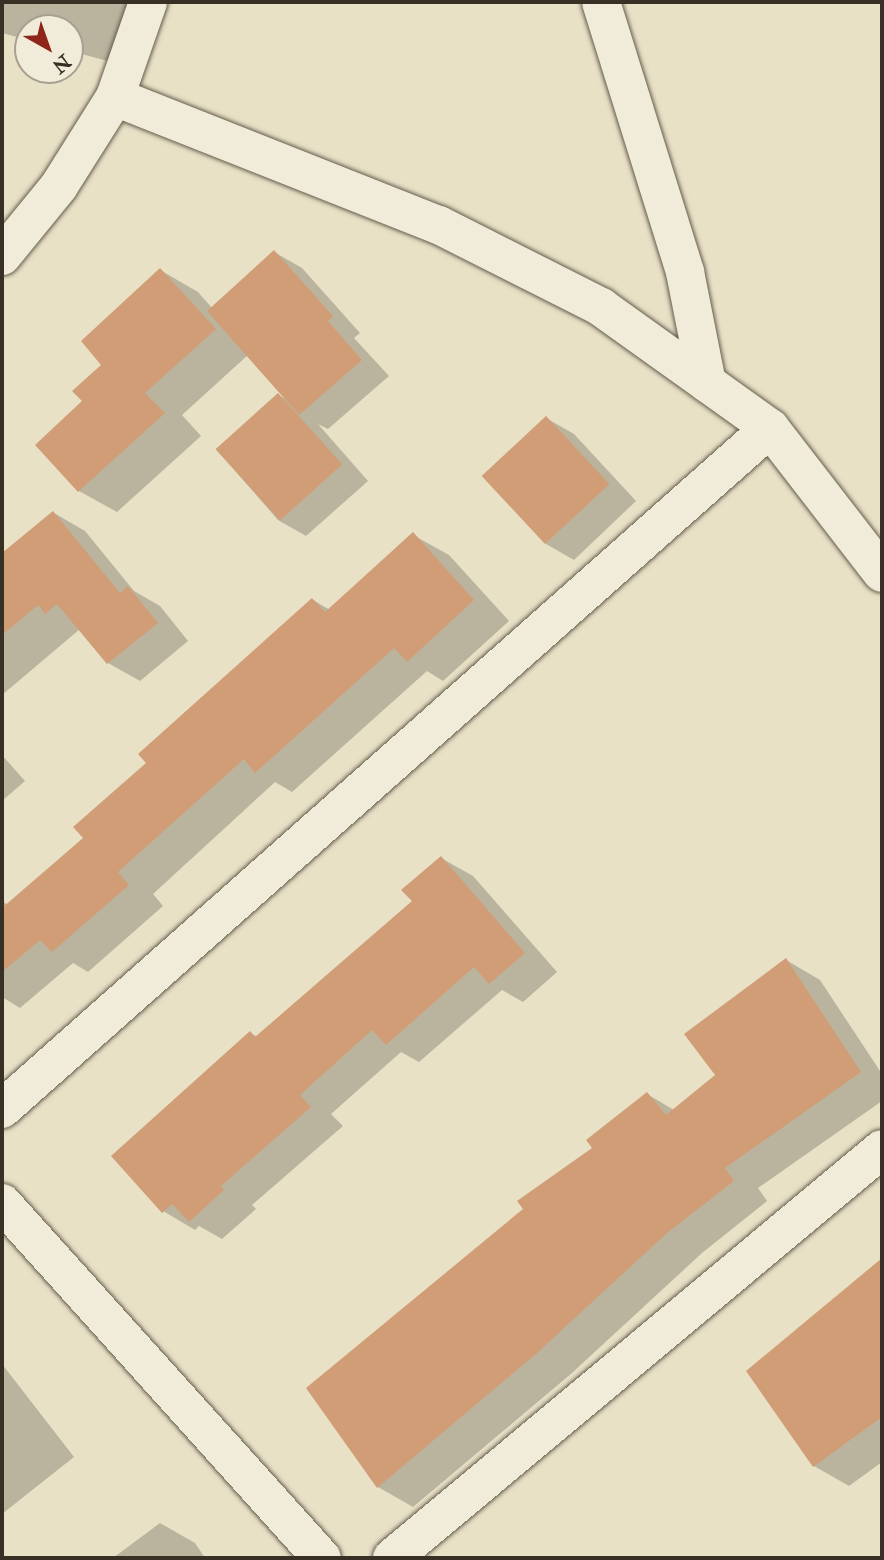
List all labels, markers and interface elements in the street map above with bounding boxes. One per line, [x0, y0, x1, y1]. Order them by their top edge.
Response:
north arrow [14, 14, 84, 84]
text: N [47, 49, 75, 78]

